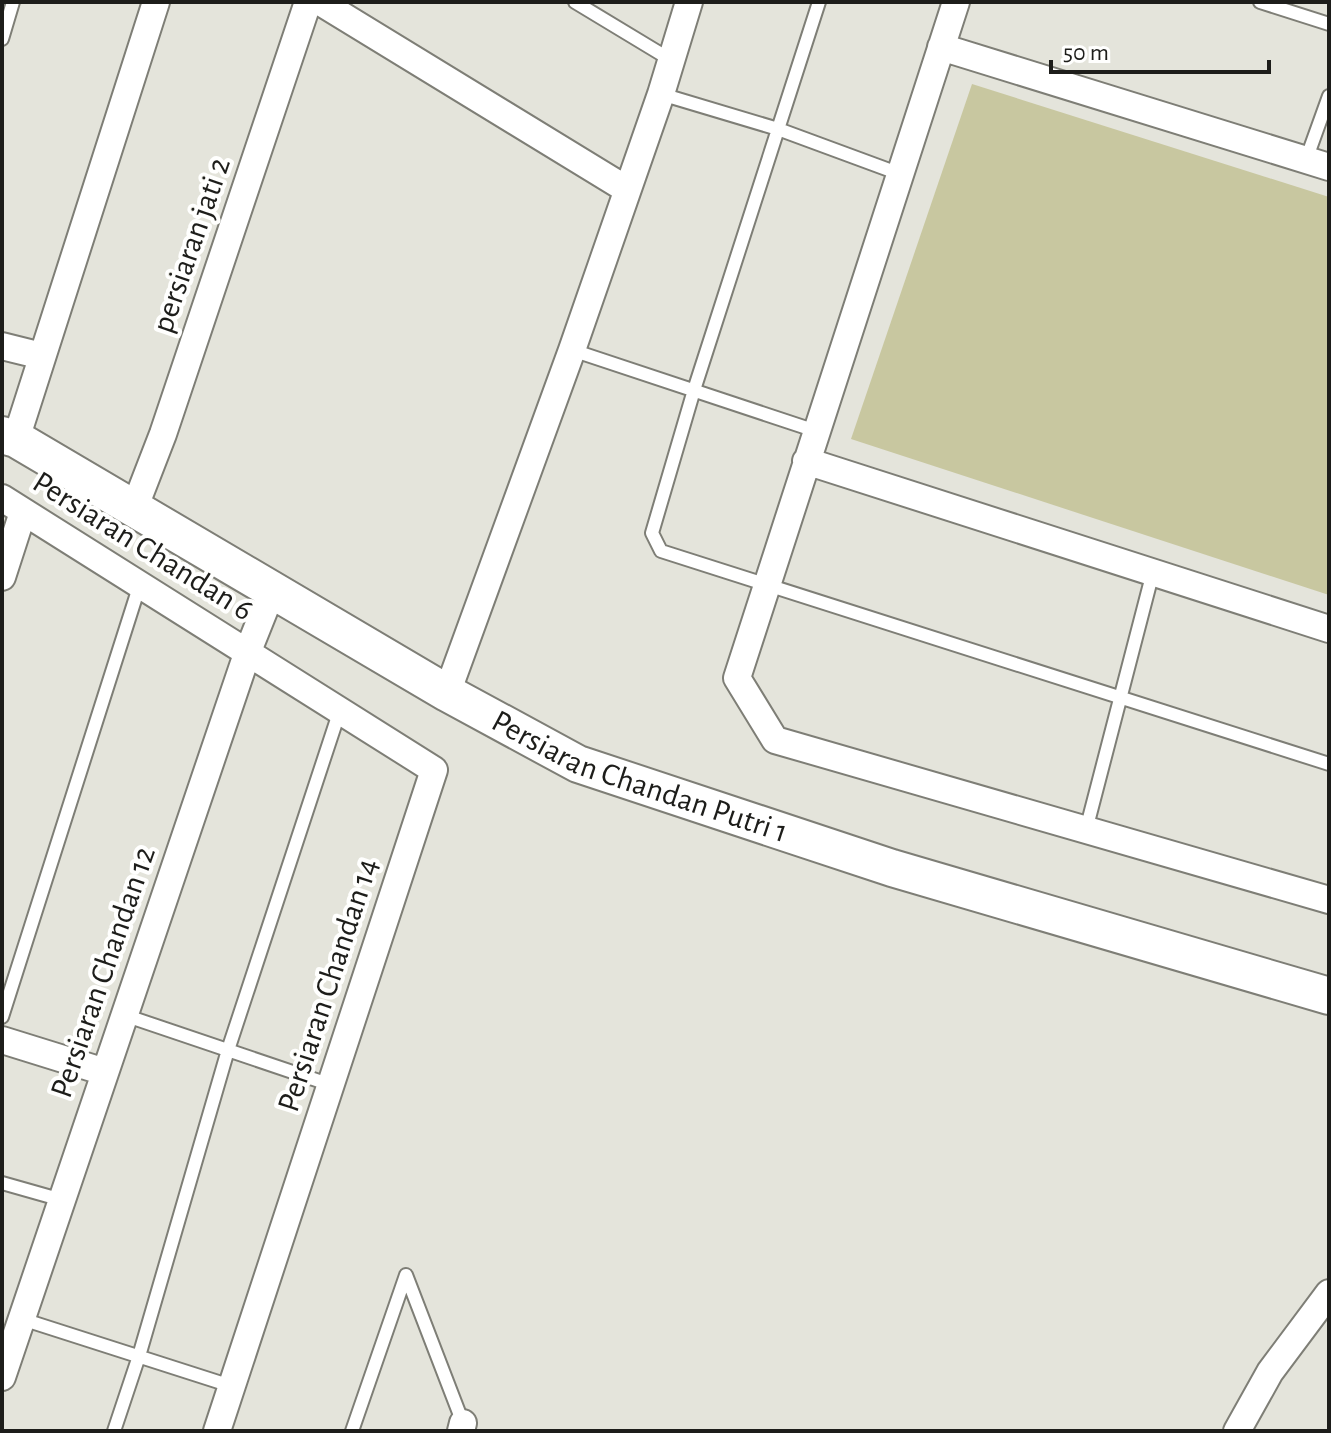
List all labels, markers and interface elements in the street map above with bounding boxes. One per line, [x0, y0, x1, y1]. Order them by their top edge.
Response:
scale bar [1051, 24, 1269, 74]
text: 50 m [1063, 41, 1109, 65]
street label: persiaran jati 2 [146, 153, 236, 337]
street label: Persiaran Chandan 6 [27, 465, 259, 627]
street label: Persiaran Chandan Putri 1 [487, 704, 792, 848]
street label: Persiaran Chandan 12 [45, 842, 161, 1102]
street label: Persiaran Chandan 14 [272, 854, 384, 1116]

